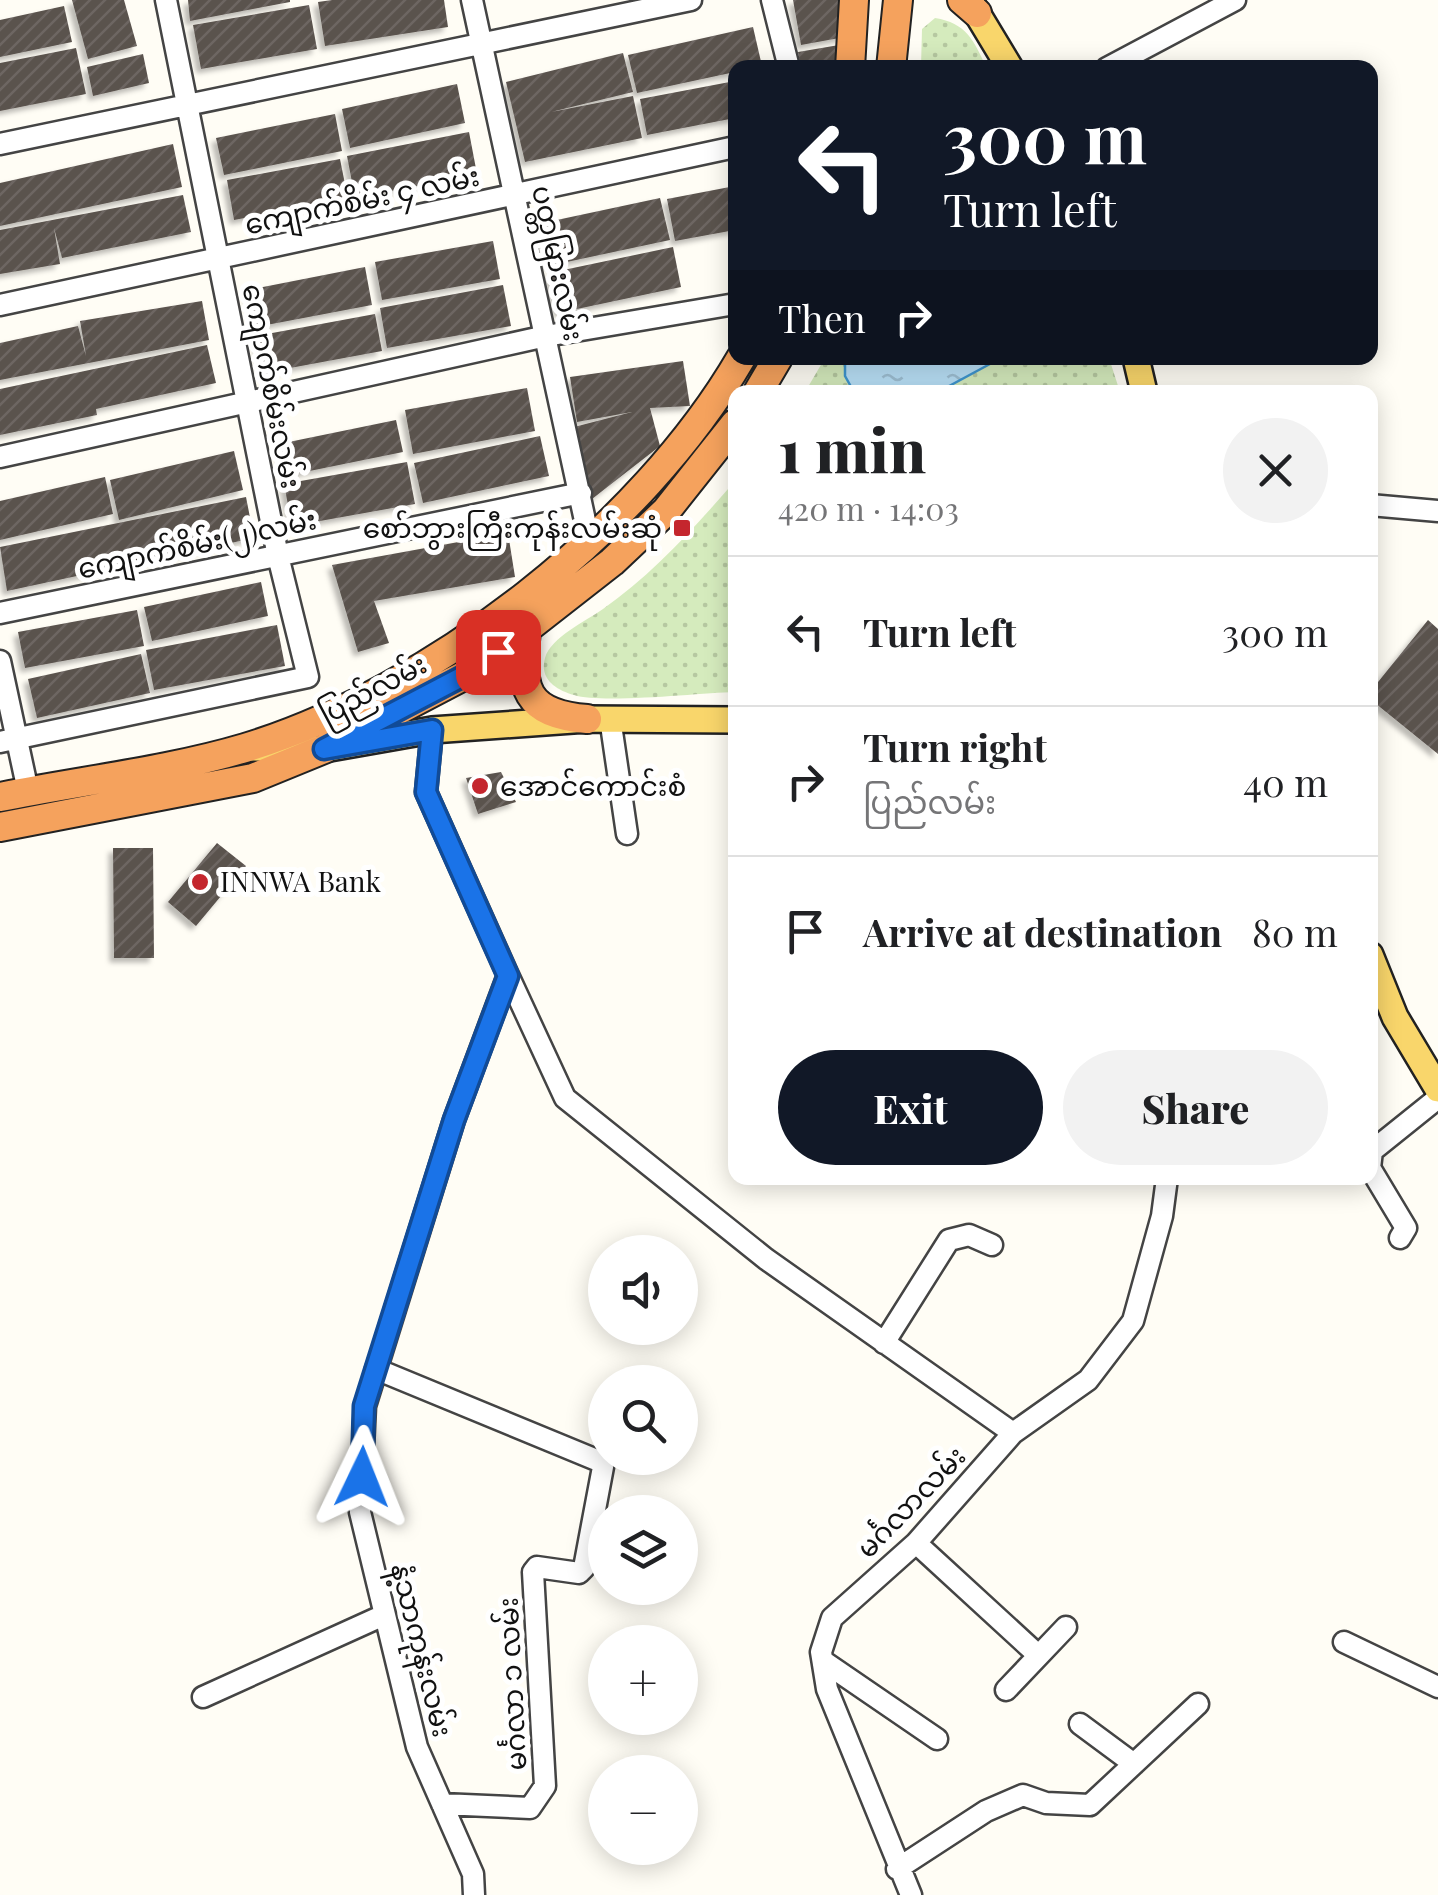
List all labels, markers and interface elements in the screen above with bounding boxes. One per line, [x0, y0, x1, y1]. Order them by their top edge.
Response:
text: 300 m [943, 88, 1147, 182]
icon: left [778, 100, 908, 230]
street label: ကျောက်စိမ်း ၄ လမ်း [241, 156, 484, 247]
text: Turn left [943, 178, 1117, 238]
street label: ပတ္တမြားလမ်း [519, 181, 594, 345]
street label: ကျောက်စိမ်းလမ်း [230, 280, 311, 492]
icon: right [886, 290, 941, 345]
text: Then [778, 292, 866, 343]
text: 1 min [778, 408, 926, 488]
button: close [1223, 418, 1328, 523]
text: 420 m · 14:03 [778, 486, 959, 529]
street label: ကျောက်စိမ်း(၂)လမ်း [74, 499, 321, 592]
place label: စော်ဘွားကြီးကုန်းလမ်းဆုံ [363, 508, 662, 551]
marker: စော်ဘွားကြီးကုန်းလမ်းဆုံ [671, 517, 693, 539]
icon: left [778, 604, 833, 659]
text: Turn left [863, 606, 1016, 657]
text: 300 m [1222, 606, 1328, 657]
pin [456, 610, 541, 695]
icon: arrive [471, 625, 526, 680]
street label: ပြည်လမ်း [312, 644, 435, 737]
text: Turn right [863, 721, 1047, 772]
icon: right [778, 754, 833, 809]
text: 40 m [1243, 756, 1328, 807]
place label: အောင်ကောင်းစံ [500, 766, 686, 803]
marker: အောင်ကောင်းစံ [469, 775, 491, 797]
text: ပြည်လမ်း [863, 779, 996, 822]
place label: INNWA Bank [220, 862, 381, 899]
marker: INNWA Bank [189, 871, 211, 893]
icon: arrive [778, 904, 833, 959]
text: Arrive at destination [863, 906, 1222, 957]
text: 80 m [1252, 906, 1338, 957]
button: Exit [778, 1050, 1043, 1165]
button: Share [1063, 1050, 1328, 1165]
map controls [588, 1235, 698, 1865]
button: sound [588, 1235, 698, 1345]
button: search [588, 1365, 698, 1475]
position arrow [310, 1425, 414, 1529]
street label: မင်္ဂလာလမ်း [847, 1437, 973, 1565]
button: layers [588, 1495, 698, 1605]
street label: နံ့သာကုန်းလမ်း [378, 1559, 463, 1742]
street label: မင်္ဂလာ ၁ လမ်း [487, 1597, 534, 1772]
button: + [588, 1625, 698, 1735]
button: − [588, 1755, 698, 1865]

